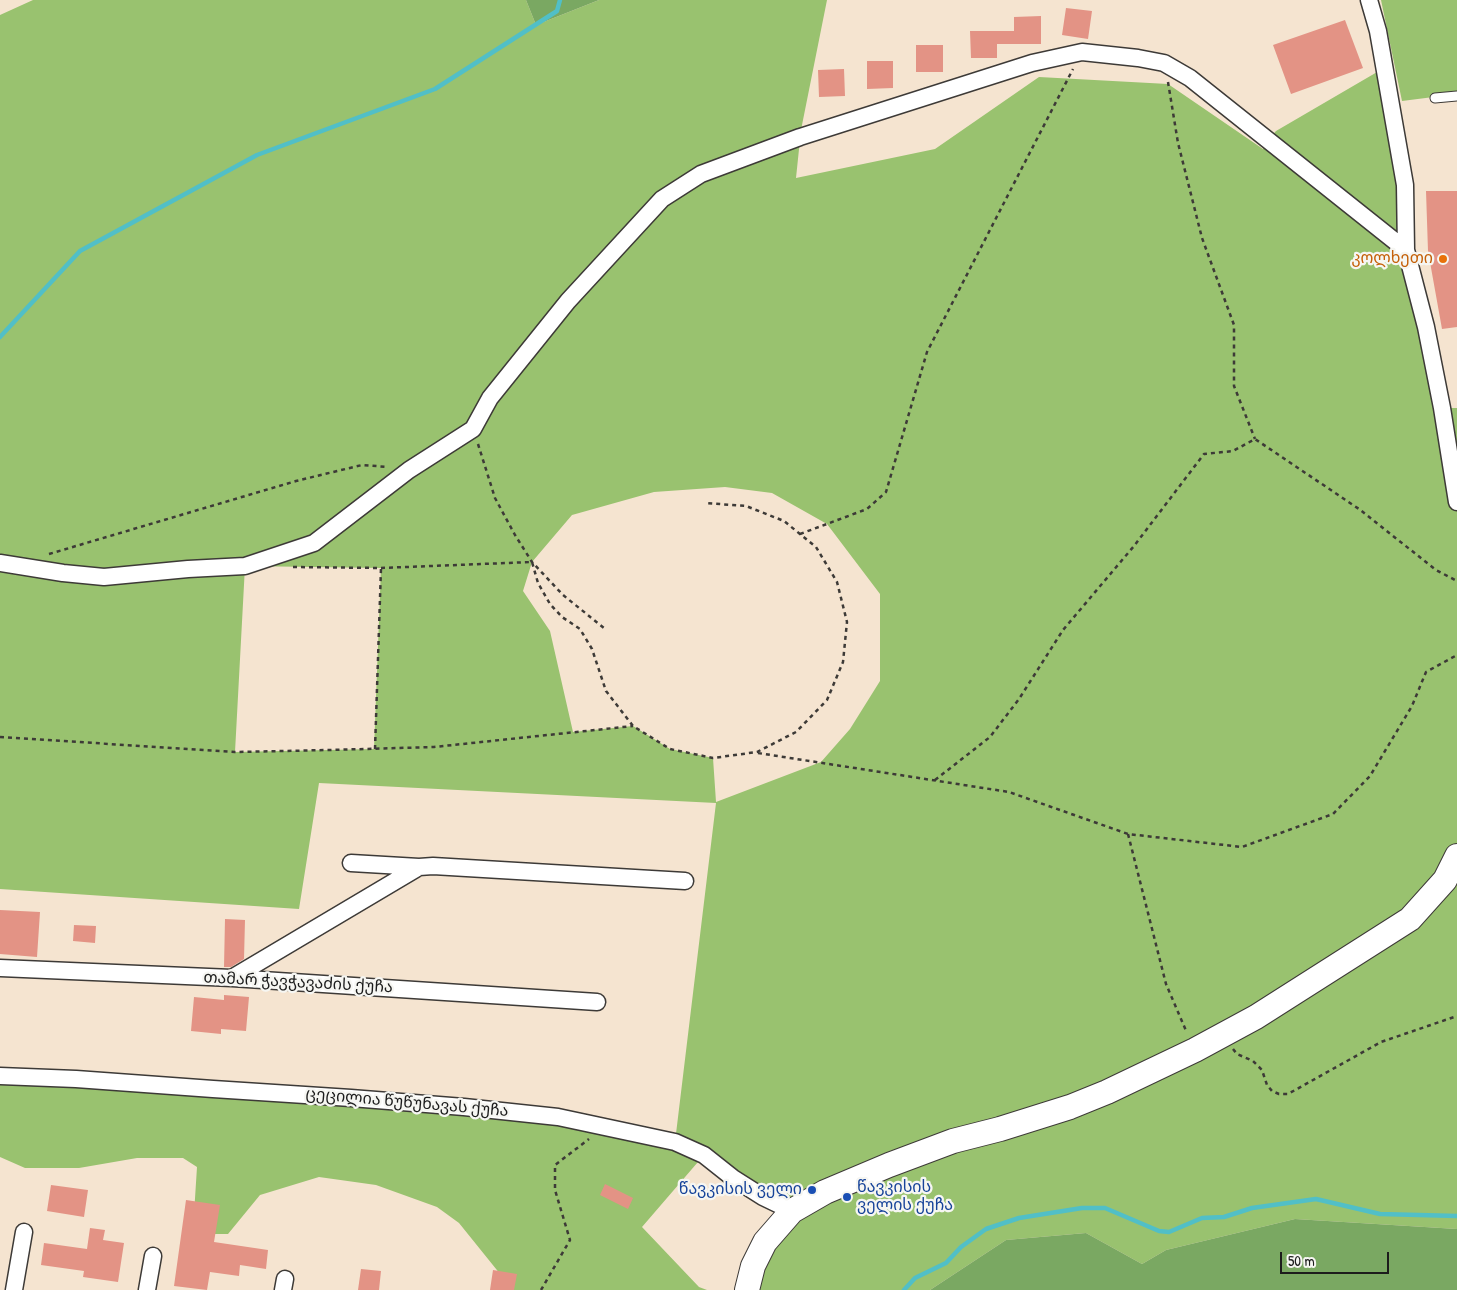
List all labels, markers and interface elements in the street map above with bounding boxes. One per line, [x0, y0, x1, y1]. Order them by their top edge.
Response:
place label: კოლხეთი [1351, 249, 1433, 269]
marker: კოლხეთი [1437, 253, 1449, 265]
street label: თამარ ჭავჭავაძის ქუჩა [203, 968, 393, 998]
street label: ცეცილია წუწუნავას ქუჩა [305, 1085, 509, 1121]
place label: წავკისის ველის ქუჩა [857, 1178, 953, 1216]
place label: წავკისის ველი [679, 1180, 802, 1200]
marker: წავკისის ველი [806, 1184, 818, 1196]
marker: წავკისის ველის ქუჩა [841, 1191, 853, 1203]
scale bar [1282, 1242, 1391, 1274]
text: 50 m [1288, 1250, 1315, 1271]

